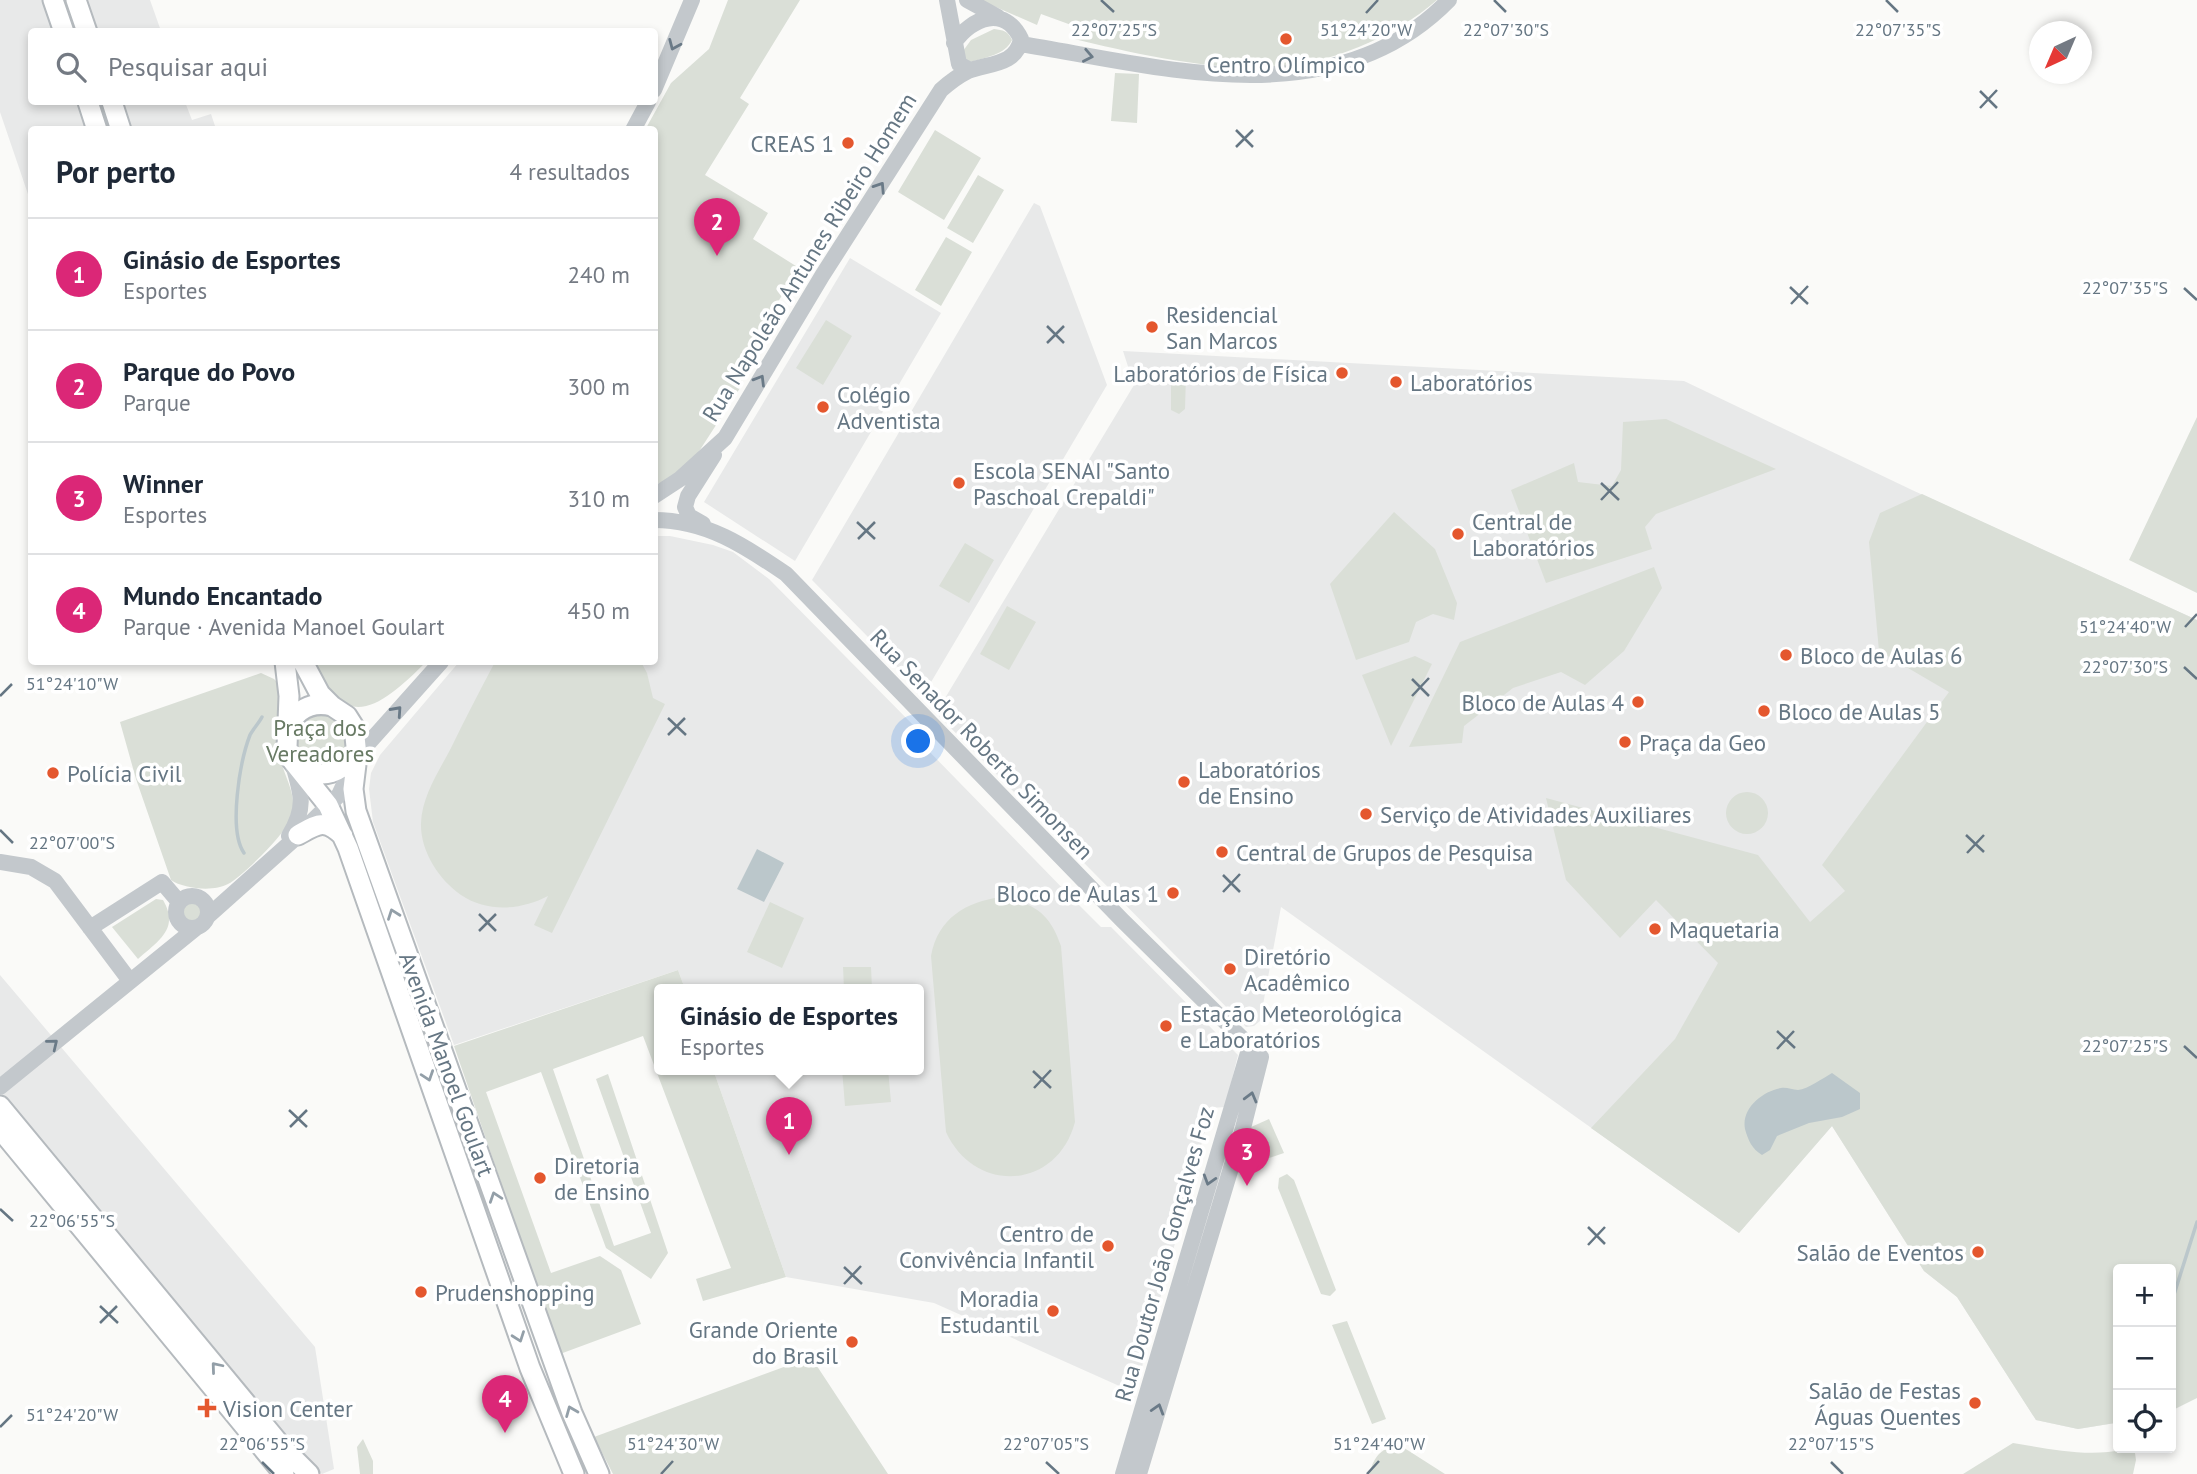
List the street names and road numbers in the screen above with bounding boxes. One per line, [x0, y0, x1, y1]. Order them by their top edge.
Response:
street label: Rua Napoleão Antunes Ribeiro Homem [695, 87, 923, 427]
street label: Rua Senador Roberto Simonsen [864, 623, 1100, 865]
street label: Avenida Manoel Goulart [393, 948, 501, 1180]
street label: Rua Doutor João Gonçalves Foz [1108, 1103, 1220, 1405]

